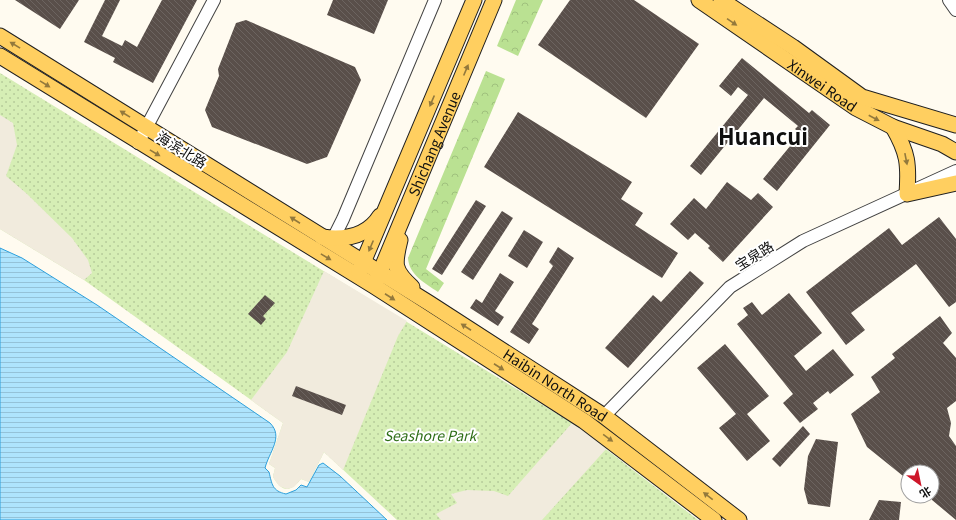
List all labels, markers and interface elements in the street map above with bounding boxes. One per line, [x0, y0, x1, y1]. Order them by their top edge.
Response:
one-way arrow [727, 18, 737, 26]
one-way arrow [10, 41, 20, 49]
street label: Xinwei Road [784, 54, 861, 116]
one-way arrow [463, 64, 469, 76]
one-way arrow [39, 80, 51, 87]
street label: Shichang Avenue [403, 88, 465, 199]
one-way arrow [429, 95, 435, 106]
one-way arrow [119, 110, 131, 117]
one-way arrow [869, 114, 880, 121]
district label: Huancui [718, 119, 808, 151]
street label: 海滨北路 [153, 126, 211, 172]
one-way arrow [149, 149, 161, 156]
one-way arrow [904, 153, 910, 165]
one-way arrow [289, 216, 300, 224]
street label: 宝泉路 [731, 235, 777, 275]
one-way arrow [368, 241, 374, 252]
one-way arrow [321, 253, 331, 261]
one-way arrow [384, 293, 396, 300]
one-way arrow [461, 323, 471, 331]
street label: Haibin North Road [500, 344, 612, 426]
one-way arrow [494, 363, 505, 370]
park label: Seashore Park [384, 425, 479, 445]
one-way arrow [603, 434, 613, 442]
north arrow [900, 464, 940, 504]
text: 北 [917, 484, 935, 503]
one-way arrow [702, 492, 713, 500]

